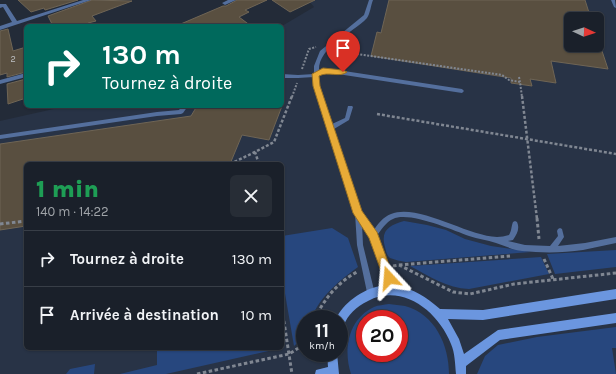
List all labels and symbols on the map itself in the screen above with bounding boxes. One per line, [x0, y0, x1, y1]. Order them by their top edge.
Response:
north arrow [564, 12, 604, 52]
pin [326, 31, 360, 72]
house number: 2 [10, 54, 16, 64]
position arrow [368, 257, 410, 299]
speed limit sign: 20 [356, 310, 408, 362]

